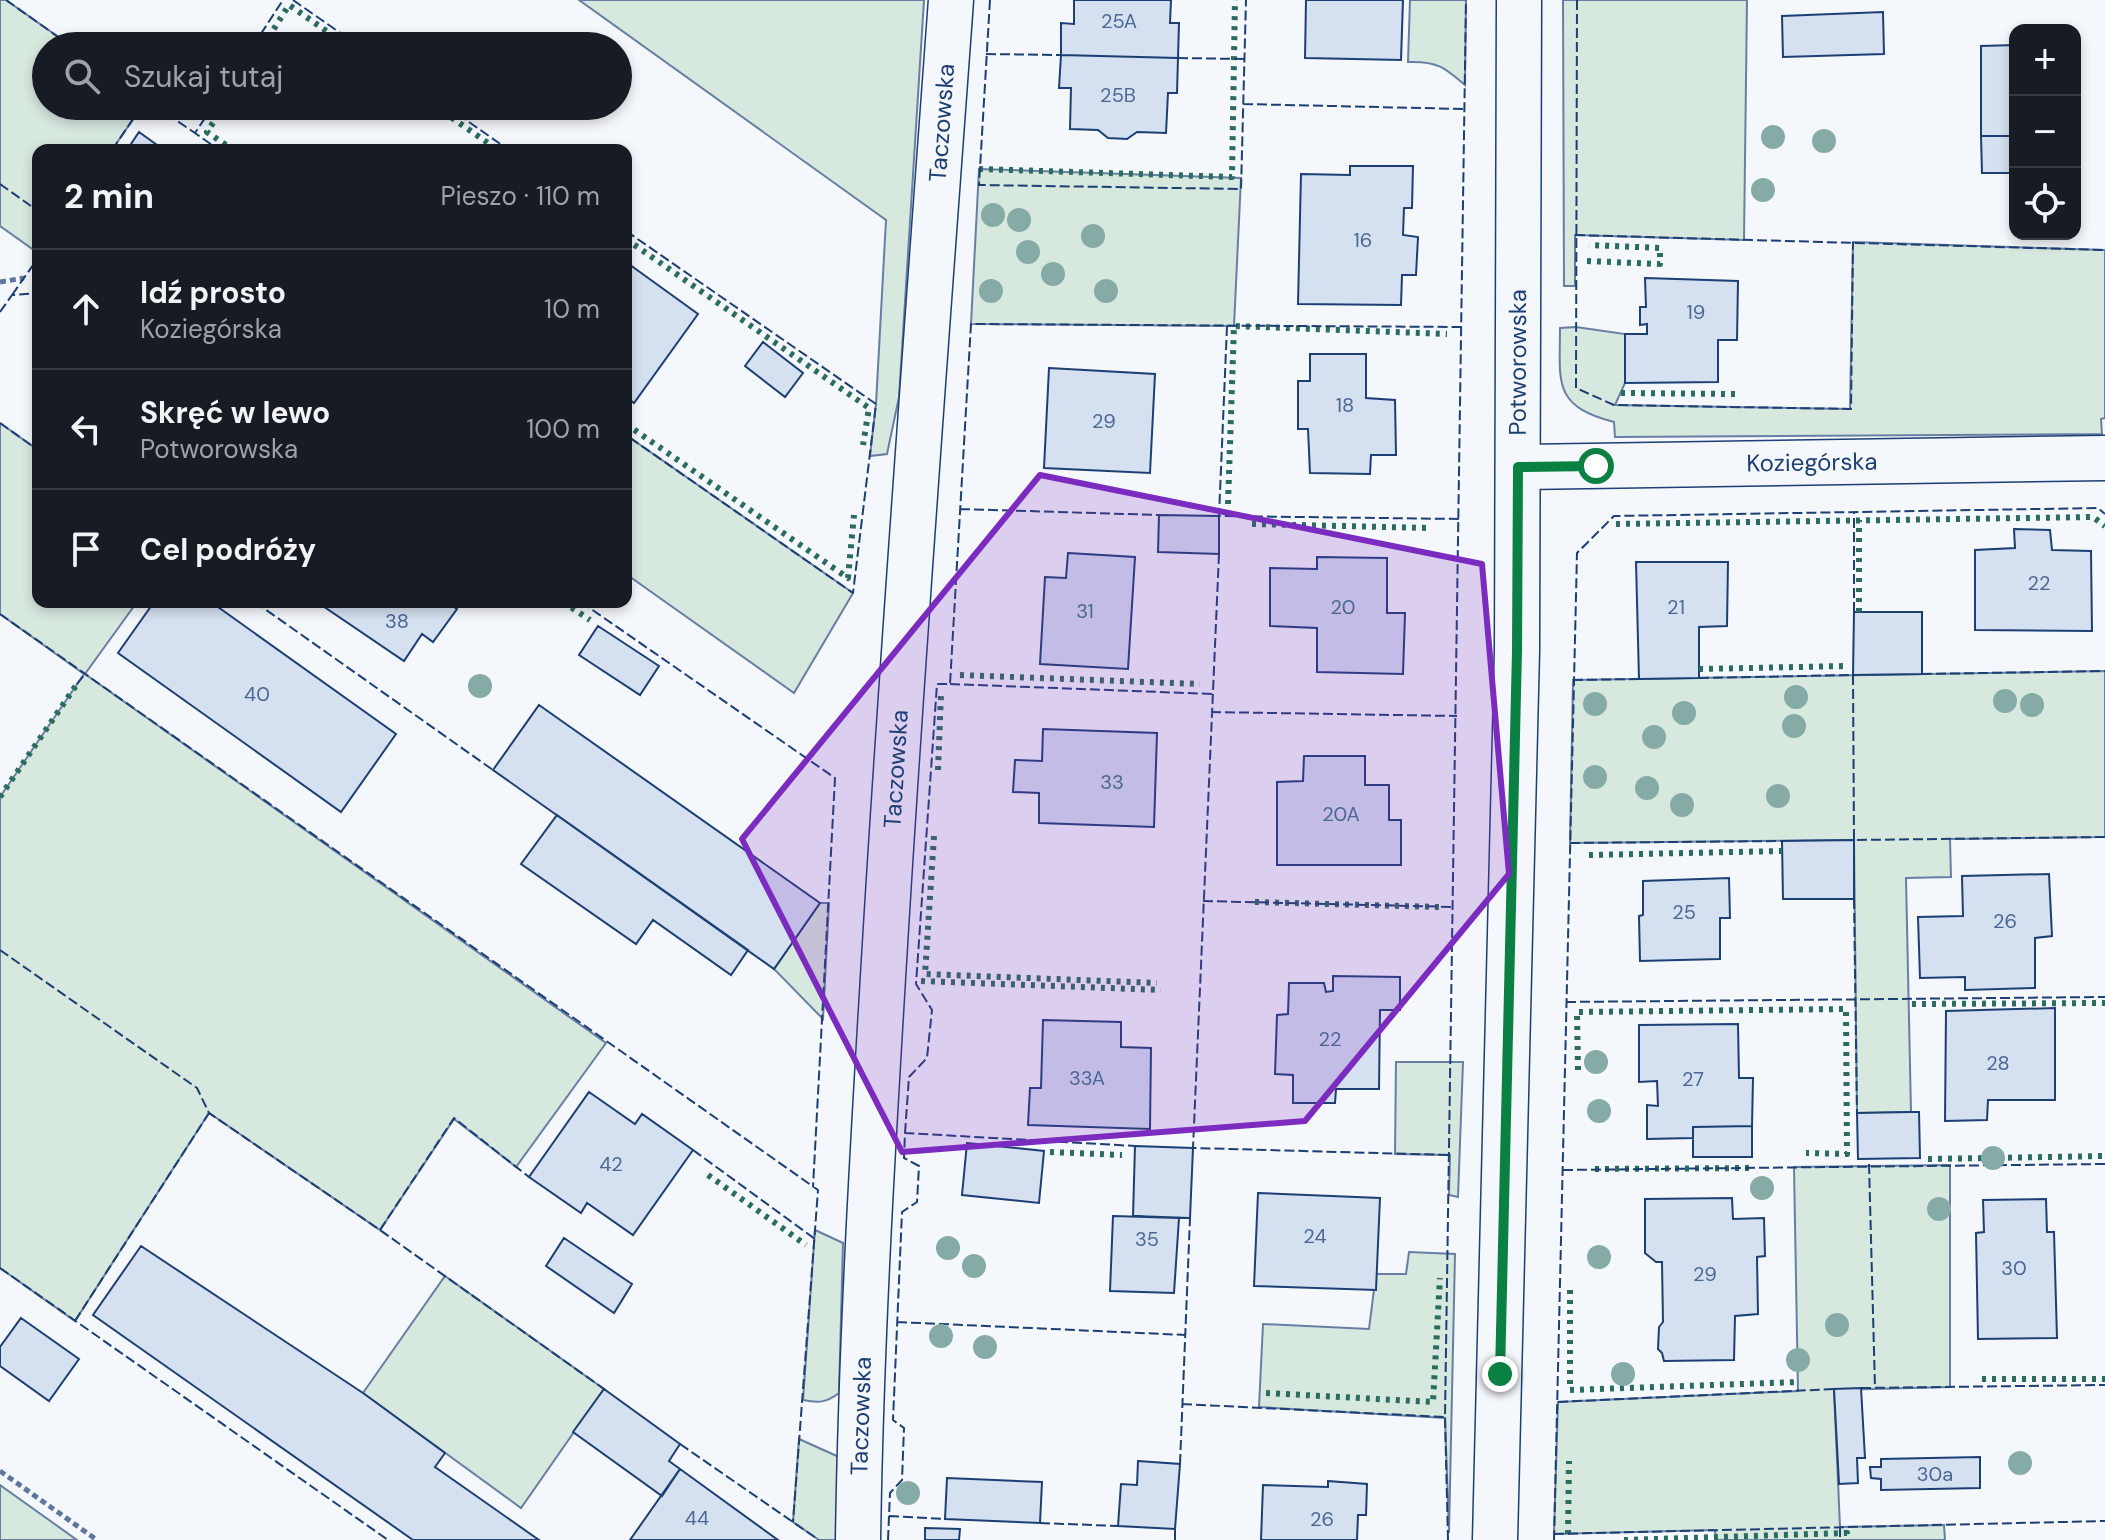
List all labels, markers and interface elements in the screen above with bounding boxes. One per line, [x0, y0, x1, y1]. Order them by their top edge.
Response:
house number: 25A [1101, 8, 1137, 34]
map controls [2009, 24, 2081, 240]
button: + [2009, 24, 2081, 96]
search box [32, 32, 632, 120]
icon: search [60, 54, 104, 98]
text: Szukaj tutaj [124, 57, 283, 96]
street label: Taczowska [922, 62, 961, 183]
house number: 25B [1100, 82, 1136, 108]
button: − [2009, 96, 2081, 168]
button: locate [2009, 168, 2081, 240]
text: 2 min [64, 174, 154, 219]
text: Pieszo · 110 m [440, 179, 600, 213]
house number: 16 [1354, 227, 1372, 253]
text: Idź prosto [140, 273, 286, 312]
icon: ahead [64, 287, 108, 331]
street label: Potworowska [1502, 289, 1533, 435]
text: 10 m [544, 292, 600, 326]
house number: 19 [1687, 299, 1705, 325]
text: Koziegórska [140, 312, 282, 346]
house number: 18 [1336, 392, 1354, 418]
text: Skręć w lewo [140, 393, 330, 432]
icon: left [64, 407, 108, 451]
house number: 29 [1092, 408, 1116, 434]
text: 100 m [526, 412, 600, 446]
text: Potworowska [140, 432, 298, 466]
street label: Koziegórska [1746, 445, 1878, 478]
route start [1578, 448, 1614, 484]
icon: arrive [64, 527, 108, 571]
text: Cel podróży [140, 530, 316, 569]
house number: 22 [2027, 570, 2051, 596]
house number: 20 [1331, 594, 1356, 620]
house number: 21 [1667, 594, 1685, 620]
house number: 31 [1076, 598, 1094, 624]
house number: 38 [385, 608, 409, 634]
house number: 40 [244, 681, 270, 707]
street label: Taczowska [876, 709, 915, 829]
house number: 33 [1100, 769, 1124, 795]
house number: 20A [1322, 801, 1360, 827]
house number: 25 [1672, 899, 1696, 925]
house number: 26 [1993, 908, 2017, 934]
house number: 22 [1318, 1026, 1342, 1052]
house number: 28 [1986, 1050, 2010, 1076]
house number: 33A [1069, 1065, 1105, 1091]
house number: 27 [1682, 1066, 1704, 1092]
house number: 42 [599, 1151, 623, 1177]
house number: 24 [1303, 1223, 1327, 1249]
house number: 35 [1135, 1226, 1159, 1252]
house number: 30 [2001, 1255, 2027, 1281]
house number: 29 [1693, 1261, 1717, 1287]
street label: Taczowska [843, 1356, 878, 1476]
route end [1482, 1356, 1518, 1392]
house number: 30a [1917, 1461, 1953, 1487]
house number: 44 [685, 1505, 709, 1531]
house number: 26 [1310, 1506, 1334, 1532]

